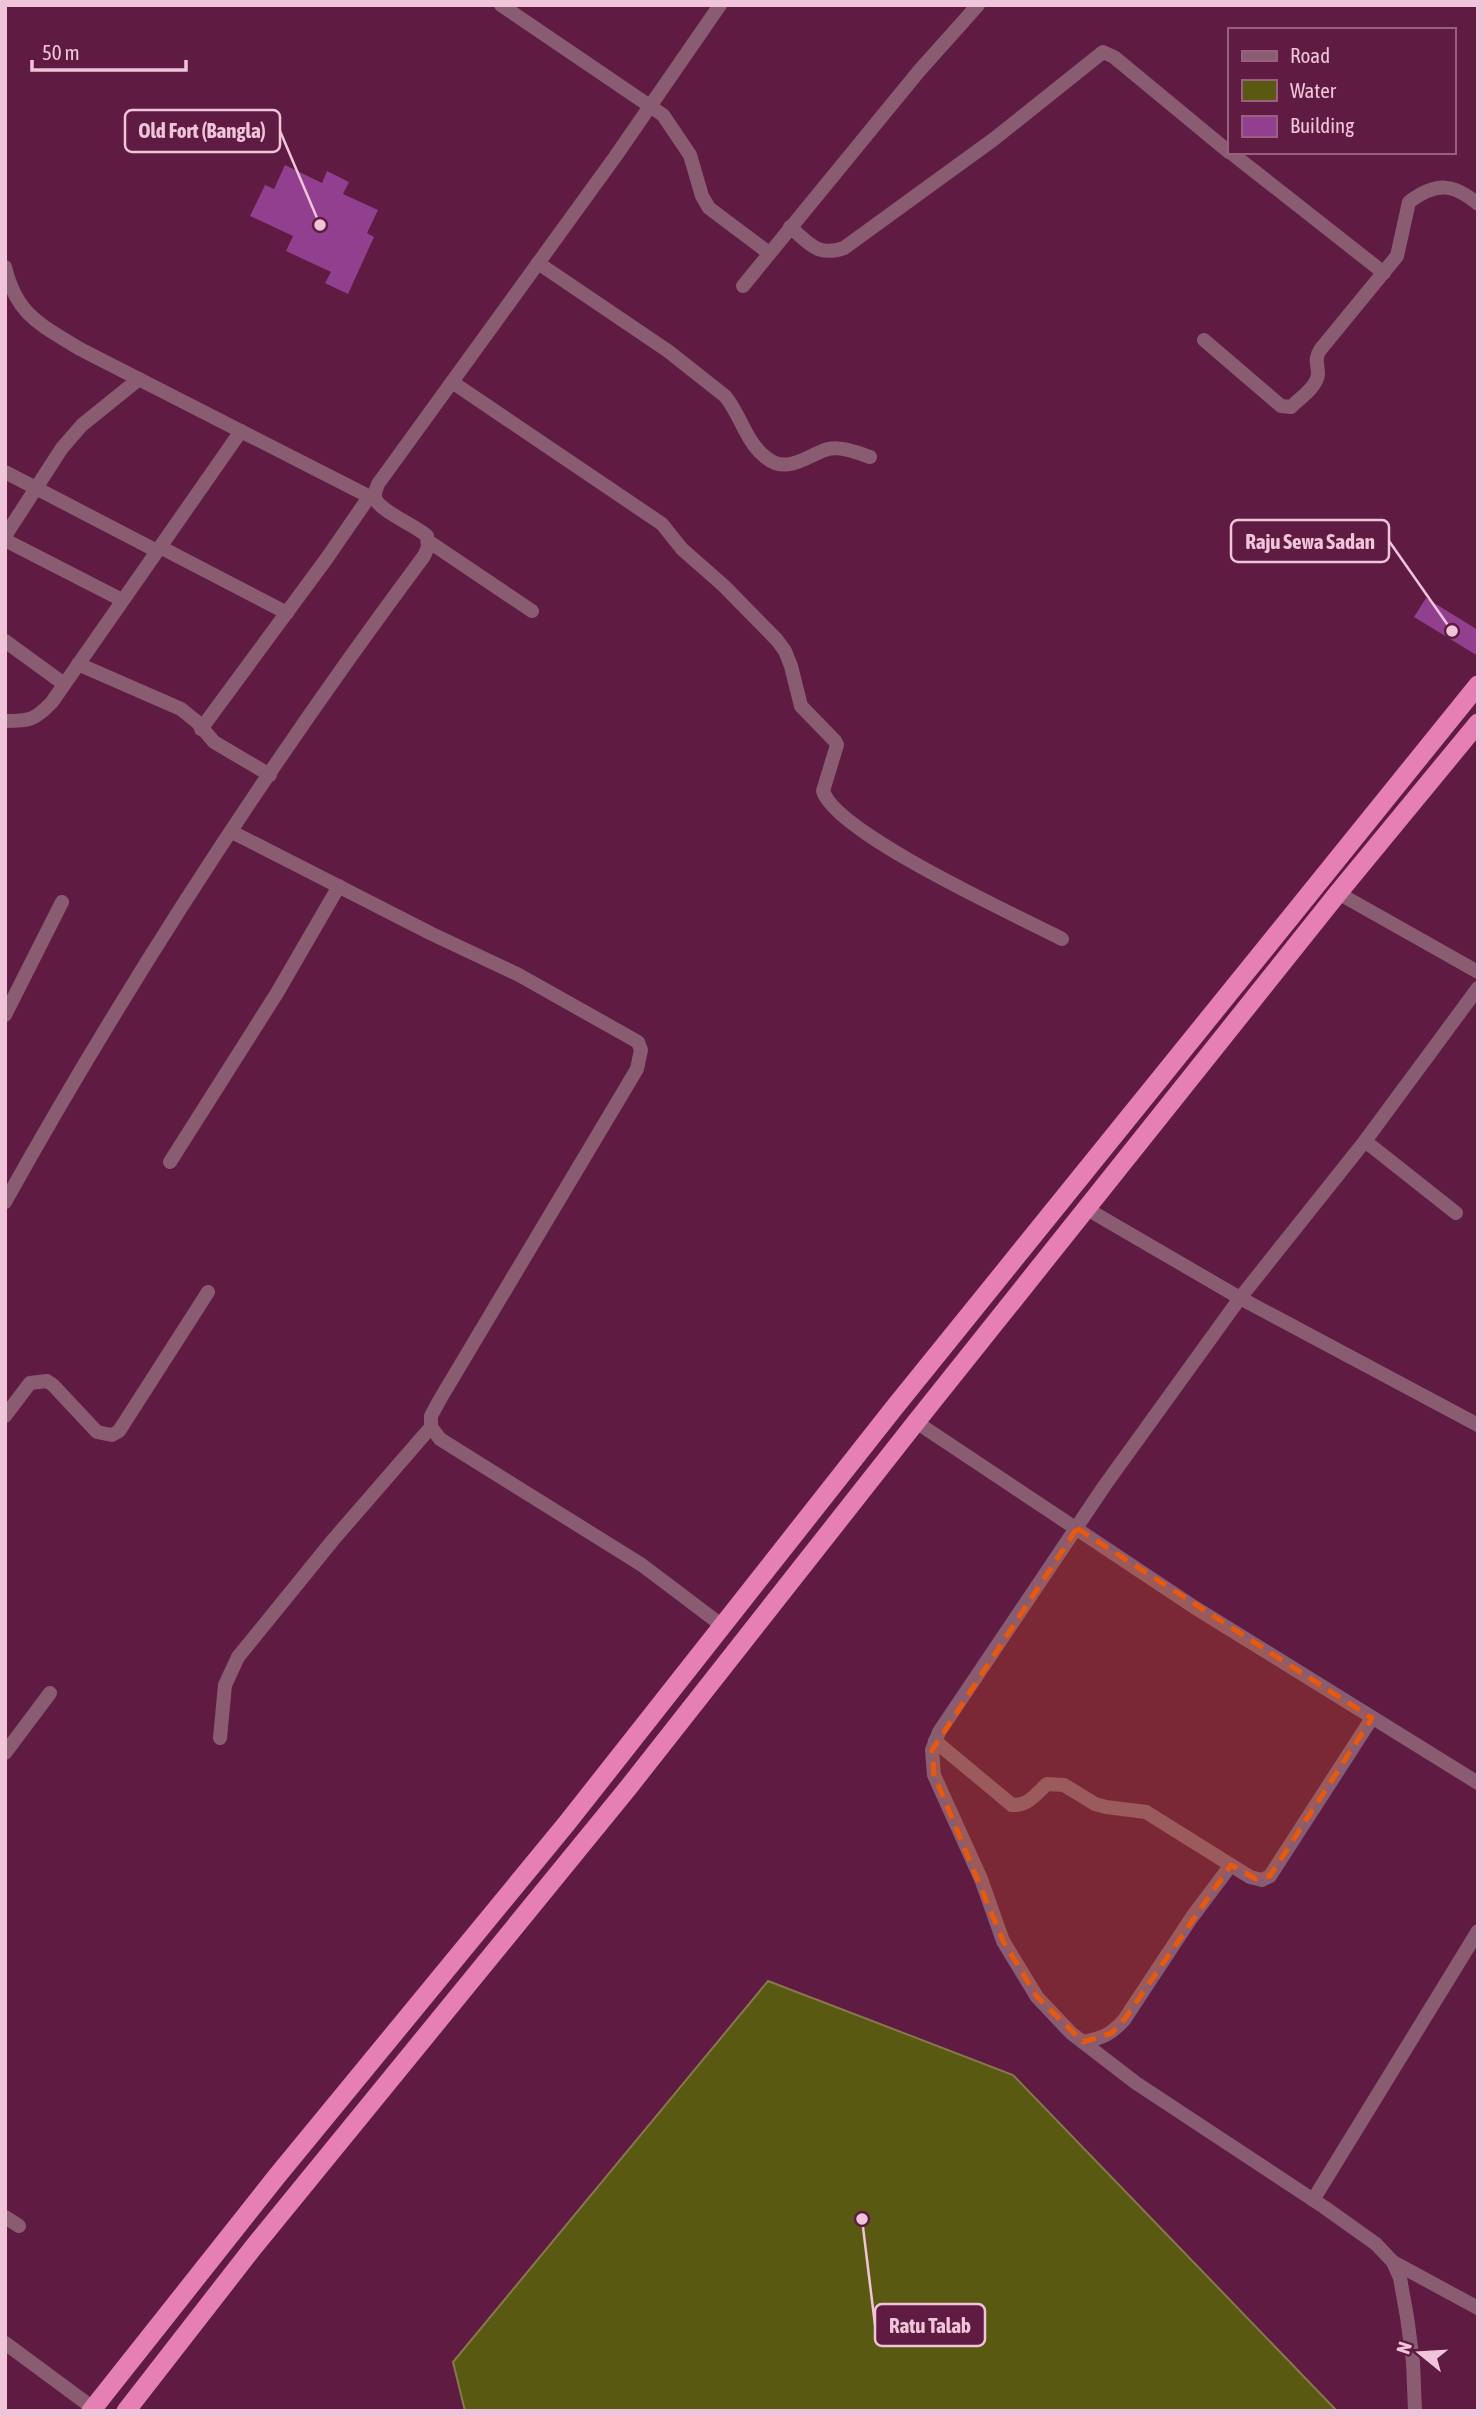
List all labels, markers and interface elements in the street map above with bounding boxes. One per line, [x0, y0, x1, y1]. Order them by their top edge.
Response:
scale bar [32, 28, 186, 72]
legend [1228, 28, 1455, 154]
text: 50 m [42, 40, 80, 64]
text: Road [1290, 43, 1330, 67]
text: Water [1290, 78, 1337, 102]
callout: Old Fort (Bangla) [125, 110, 280, 152]
text: Building [1290, 113, 1354, 137]
text: Old Fort (Bangla) [138, 118, 266, 142]
callout: Raju Sewa Sadan [1231, 520, 1389, 562]
text: Raju Sewa Sadan [1245, 529, 1375, 553]
callout: Ratu Talab [875, 2304, 985, 2346]
text: Ratu Talab [889, 2313, 971, 2337]
north arrow [1385, 2318, 1455, 2388]
text: N [1392, 2339, 1416, 2356]

